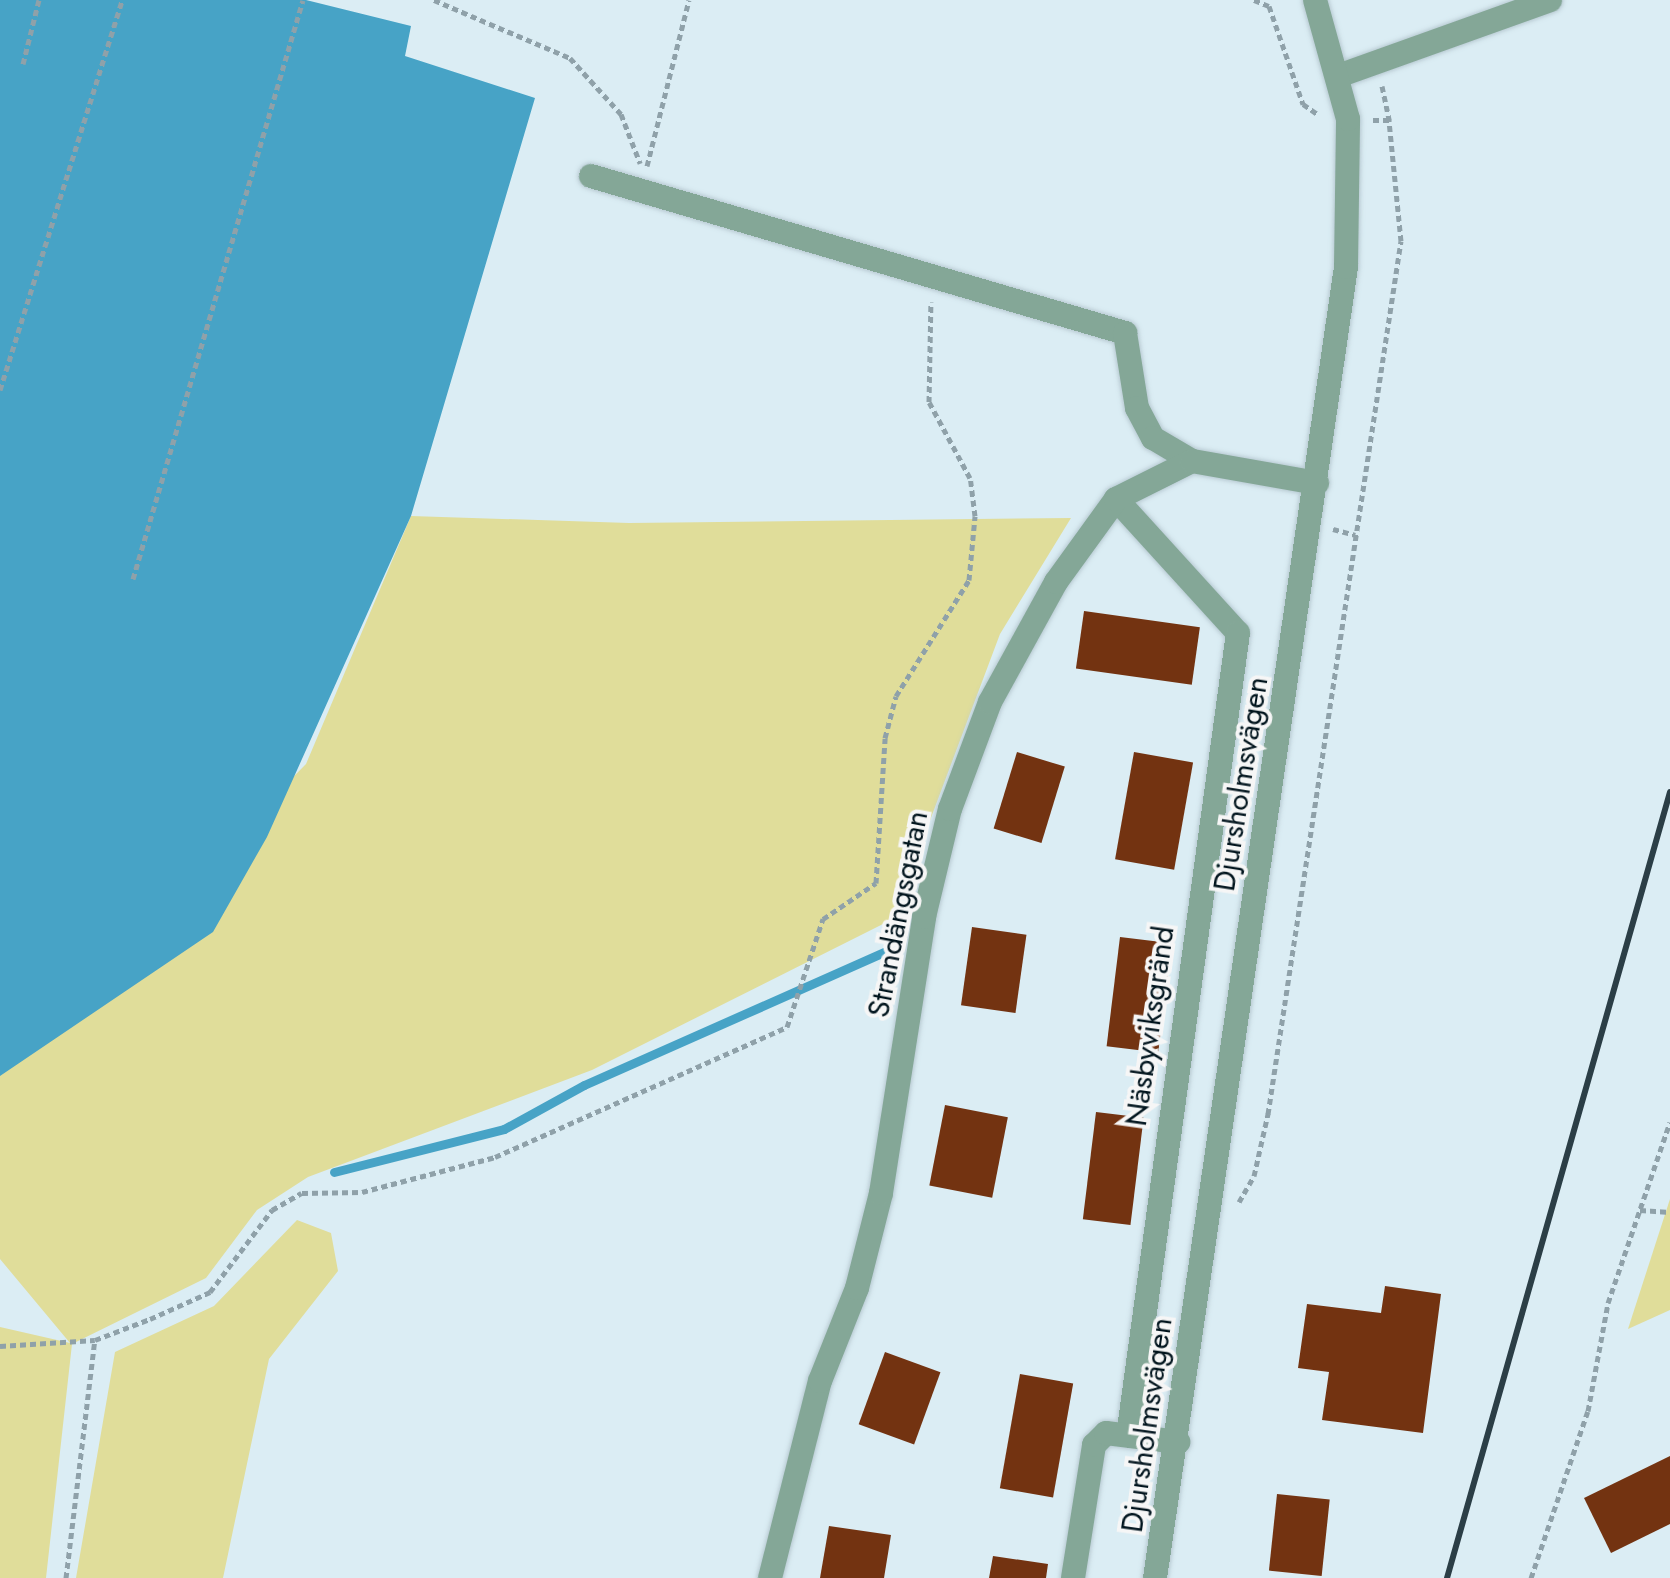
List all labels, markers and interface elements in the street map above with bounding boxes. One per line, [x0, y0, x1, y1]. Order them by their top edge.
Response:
street label: Djursholmsvägen [1206, 674, 1276, 894]
street label: Strandängsgatan [860, 808, 936, 1020]
street label: Näsbyviksgränd [1118, 924, 1182, 1128]
street label: Djursholmsvägen [1114, 1315, 1180, 1535]

